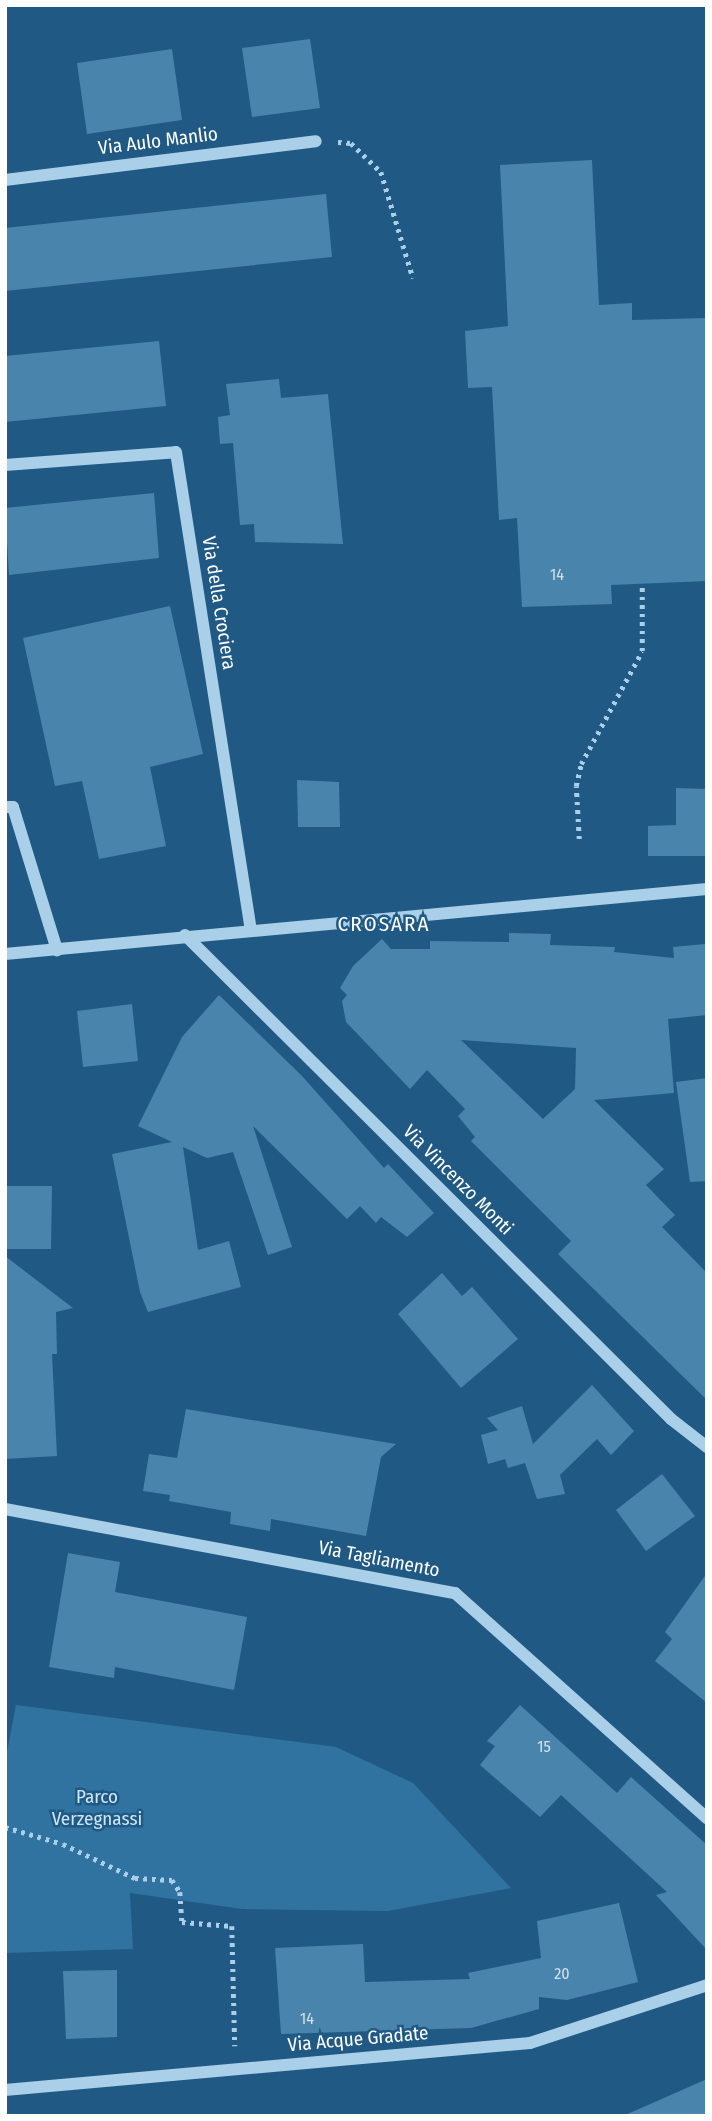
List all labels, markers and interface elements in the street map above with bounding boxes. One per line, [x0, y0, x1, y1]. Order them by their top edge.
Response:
street label: Via Aulo Manlio [97, 122, 219, 160]
street label: Via della Crociera [197, 535, 241, 671]
house number: 14 [550, 565, 564, 585]
district label: CROSARA [338, 911, 430, 937]
street label: Via Vincenzo Monti [398, 1120, 518, 1240]
street label: Via Tagliamento [316, 1536, 442, 1582]
house number: 15 [537, 1737, 551, 1757]
park label: Parco Verzegnassi [52, 1786, 142, 1830]
house number: 20 [554, 1964, 570, 1984]
house number: 14 [300, 2009, 314, 2029]
street label: Via Acque Gradate [287, 2021, 429, 2057]

